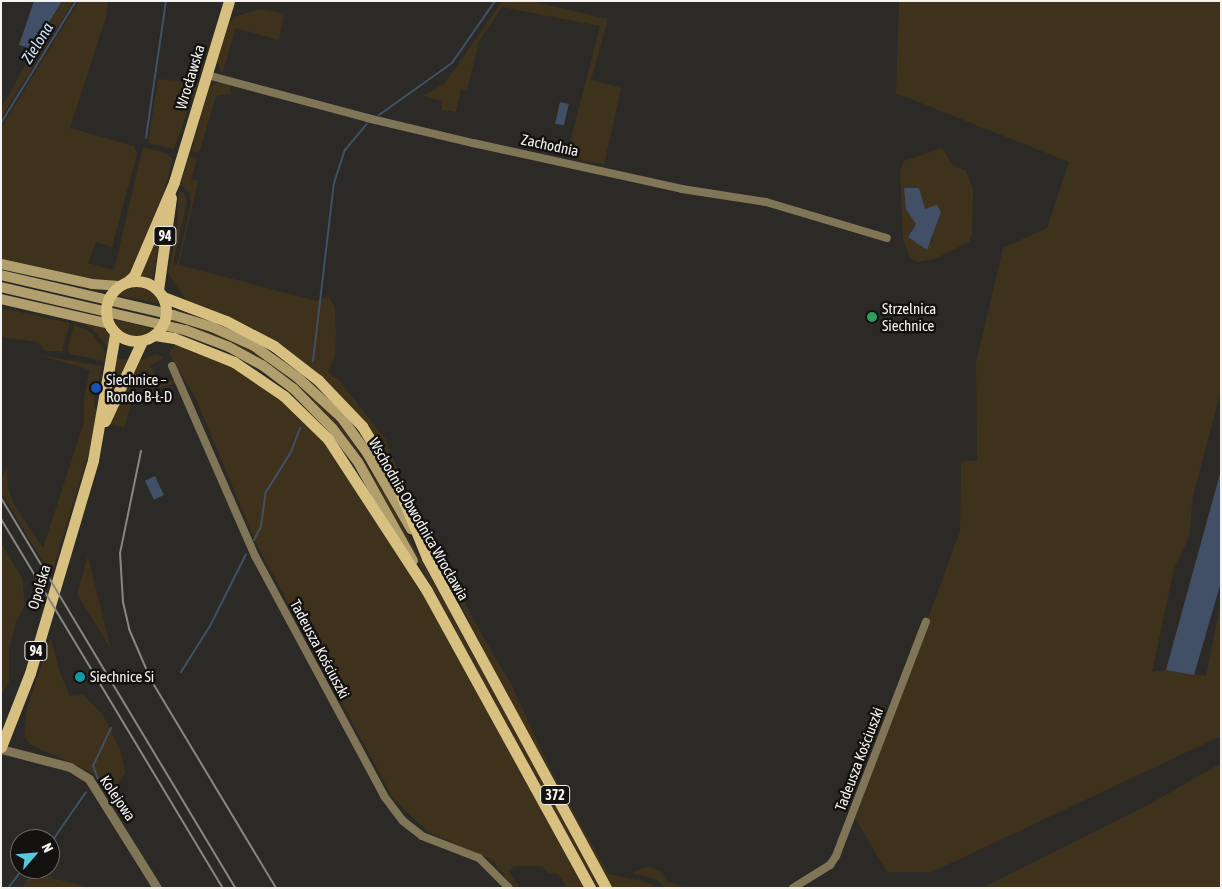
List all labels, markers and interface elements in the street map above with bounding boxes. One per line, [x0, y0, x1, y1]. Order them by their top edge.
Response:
water label: Zielona [17, 19, 57, 67]
street label: Wrocławska [172, 42, 208, 112]
street label: Zachodnia [520, 130, 580, 160]
road number: 94 [152, 225, 178, 248]
place label: Strzelnica Siechnice [882, 299, 936, 334]
marker: Strzelnica Siechnice [866, 311, 878, 323]
place label: Siechnice – Rondo B-Ł-D [106, 370, 172, 405]
marker: Siechnice – Rondo B-Ł-D [90, 382, 102, 394]
street label: Wschodnia Obwodnica Wrocławia [365, 434, 473, 604]
street label: Opolska [24, 562, 54, 612]
street label: Tadeusza Kościuszki [286, 597, 354, 701]
road number: 94 [24, 640, 48, 662]
place label: Siechnice Si [90, 668, 154, 686]
marker: Siechnice Si [74, 671, 86, 683]
street label: Tadeusza Kościuszki [831, 705, 887, 813]
street label: Kolejowa [96, 772, 140, 824]
road number: 372 [540, 784, 570, 806]
north arrow [10, 829, 60, 879]
text: N [38, 840, 56, 855]

